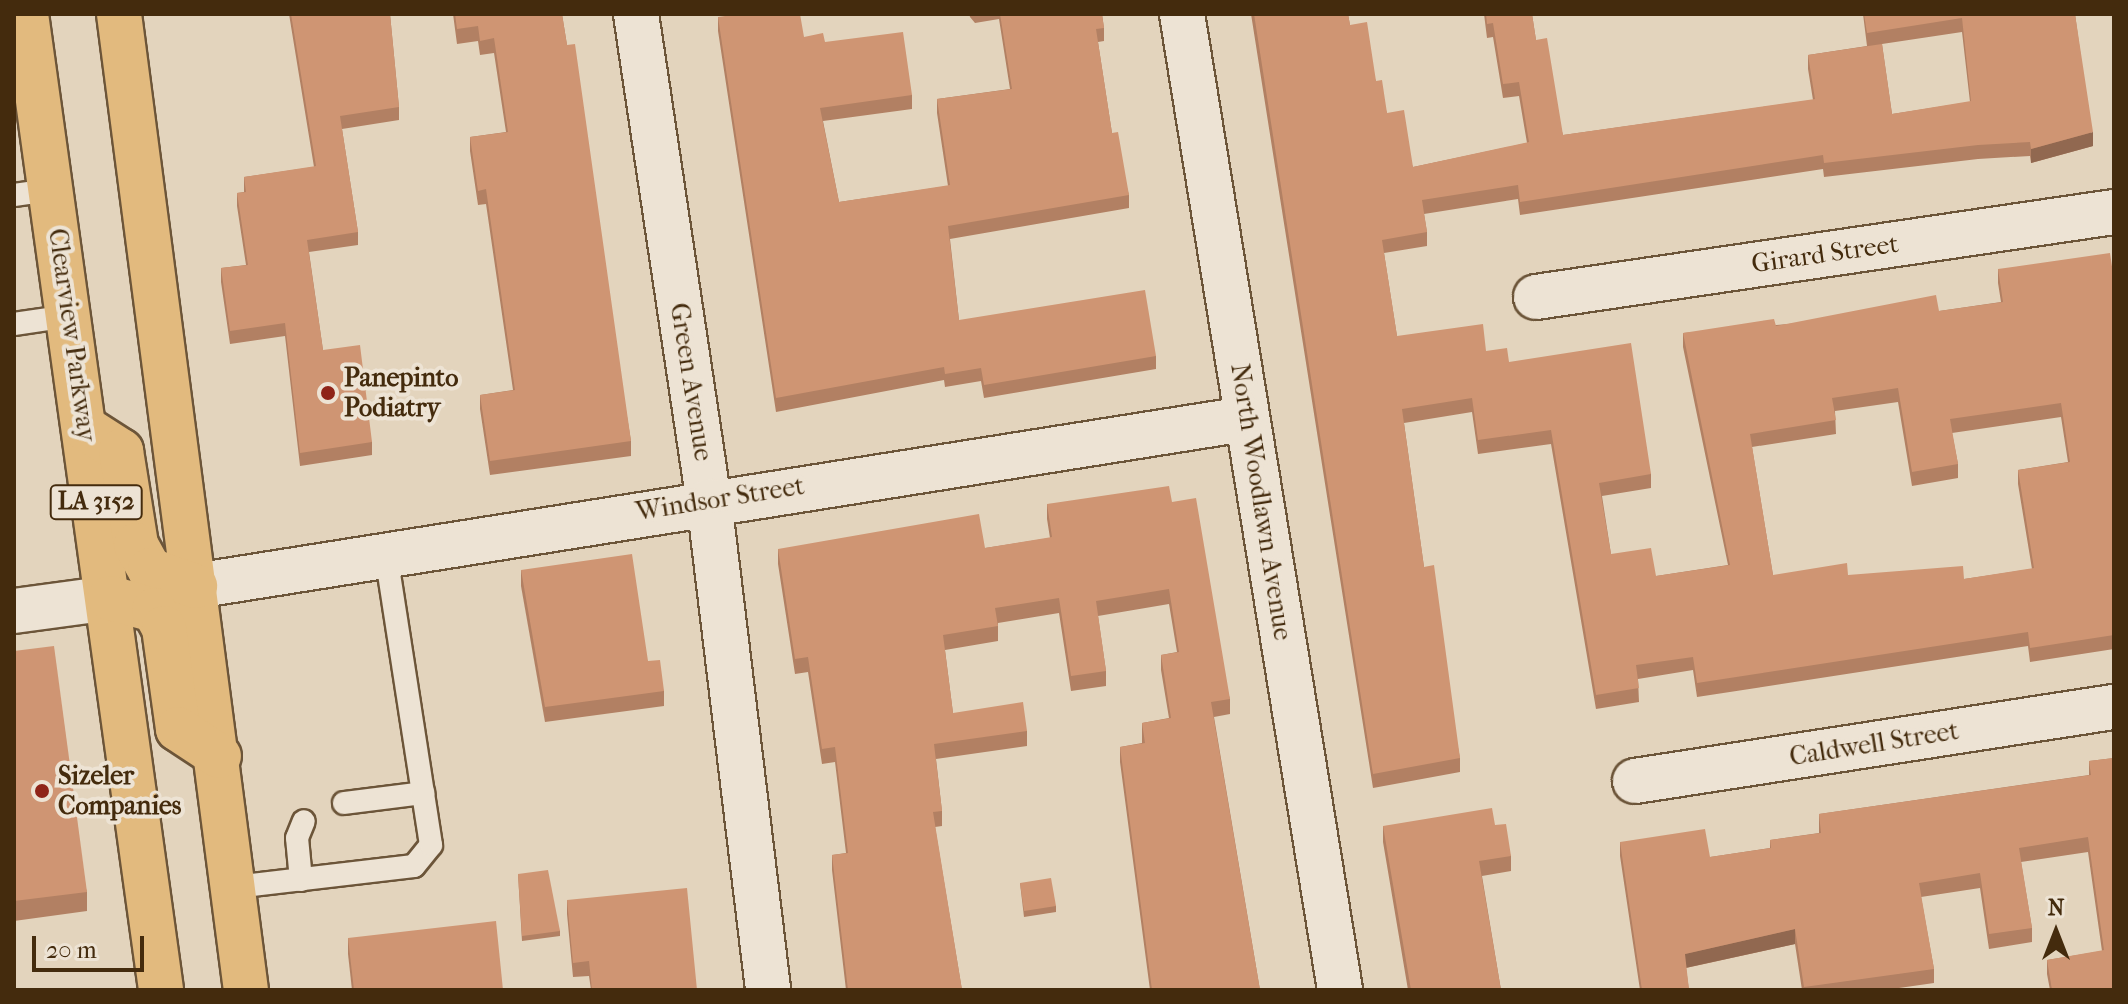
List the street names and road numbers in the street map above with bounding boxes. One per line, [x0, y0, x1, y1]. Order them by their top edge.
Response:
street label: Clearview Parkway [42, 226, 102, 444]
street label: Girard Street [1749, 228, 1901, 280]
street label: Green Avenue [663, 301, 719, 463]
street label: North Woodlawn Avenue [1224, 361, 1298, 643]
street label: Windsor Street [634, 470, 806, 528]
road number: LA 3152 [48, 482, 144, 522]
street label: Caldwell Street [1787, 715, 1961, 773]

